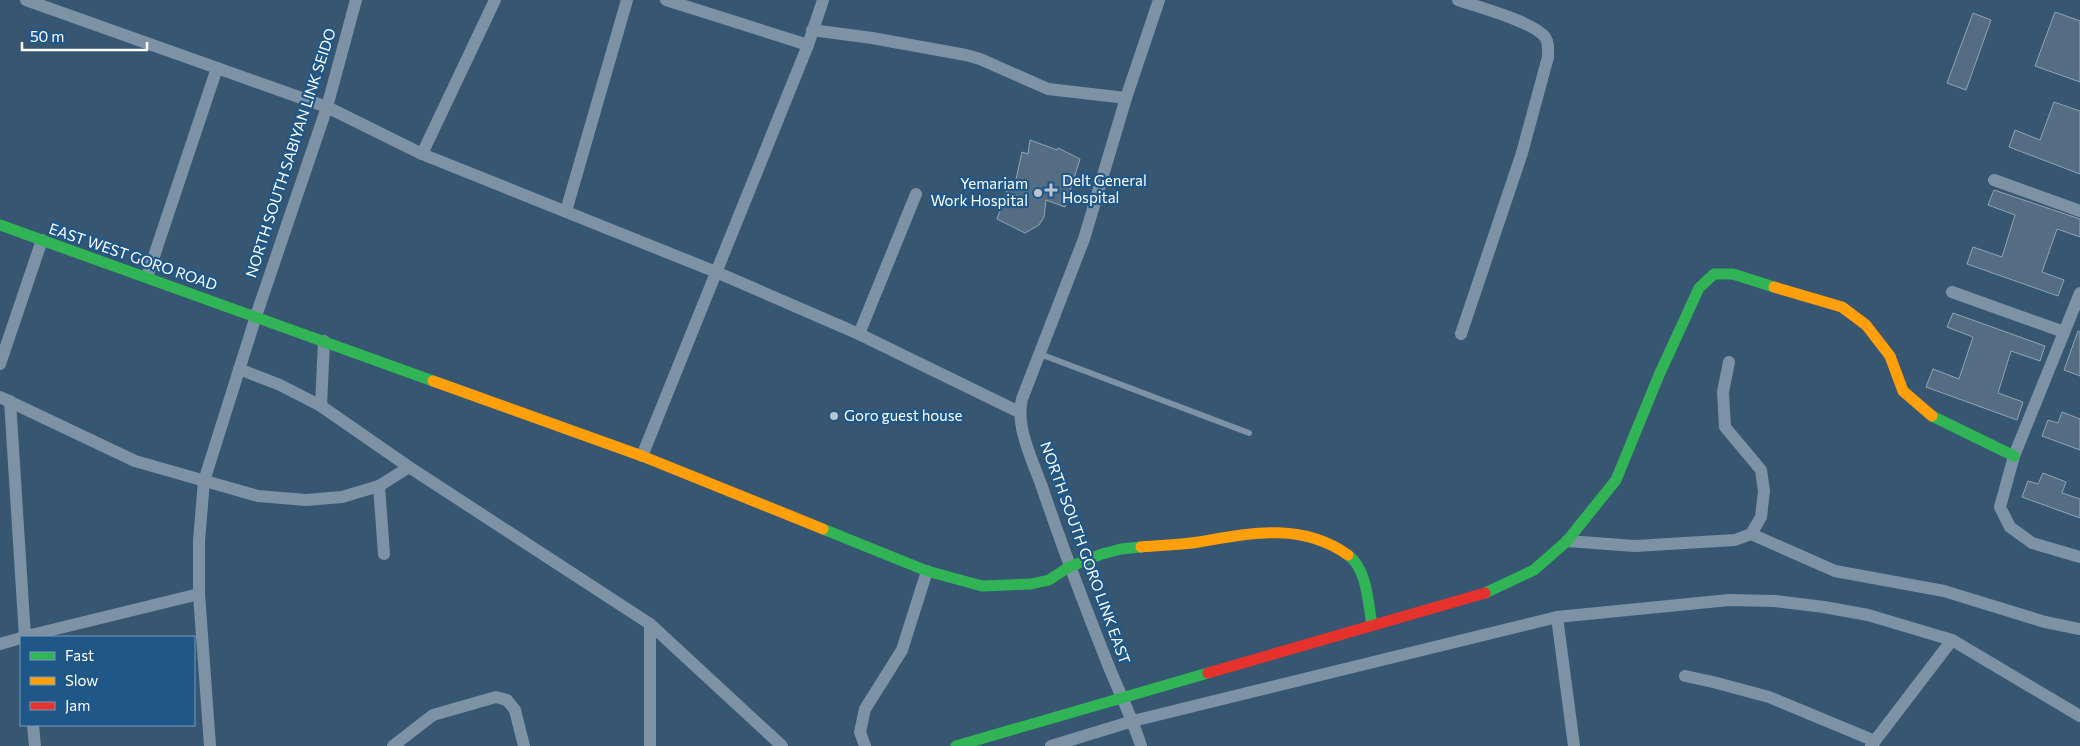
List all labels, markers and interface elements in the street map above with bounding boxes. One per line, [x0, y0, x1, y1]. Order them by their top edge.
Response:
scale bar [22, 20, 148, 52]
street label: NORTH SOUTH SABIYAN LINK SEIDO [241, 26, 339, 280]
text: 50 m [30, 27, 64, 45]
place label: Delt General Hospital [1062, 171, 1147, 206]
place label: Yemariam Work Hospital [930, 174, 1028, 209]
marker: Delt General Hospital [1044, 183, 1058, 197]
marker: Yemariam Work Hospital [1032, 187, 1044, 199]
street label: EAST WEST GORO ROAD [47, 219, 220, 293]
place label: Goro guest house [844, 406, 963, 424]
marker: Goro guest house [828, 410, 840, 422]
street label: NORTH SOUTH GORO LINK EAST [1037, 439, 1135, 667]
legend [20, 636, 195, 726]
text: Fast [65, 646, 94, 664]
text: Slow [65, 671, 98, 689]
text: Jam [65, 696, 90, 714]

